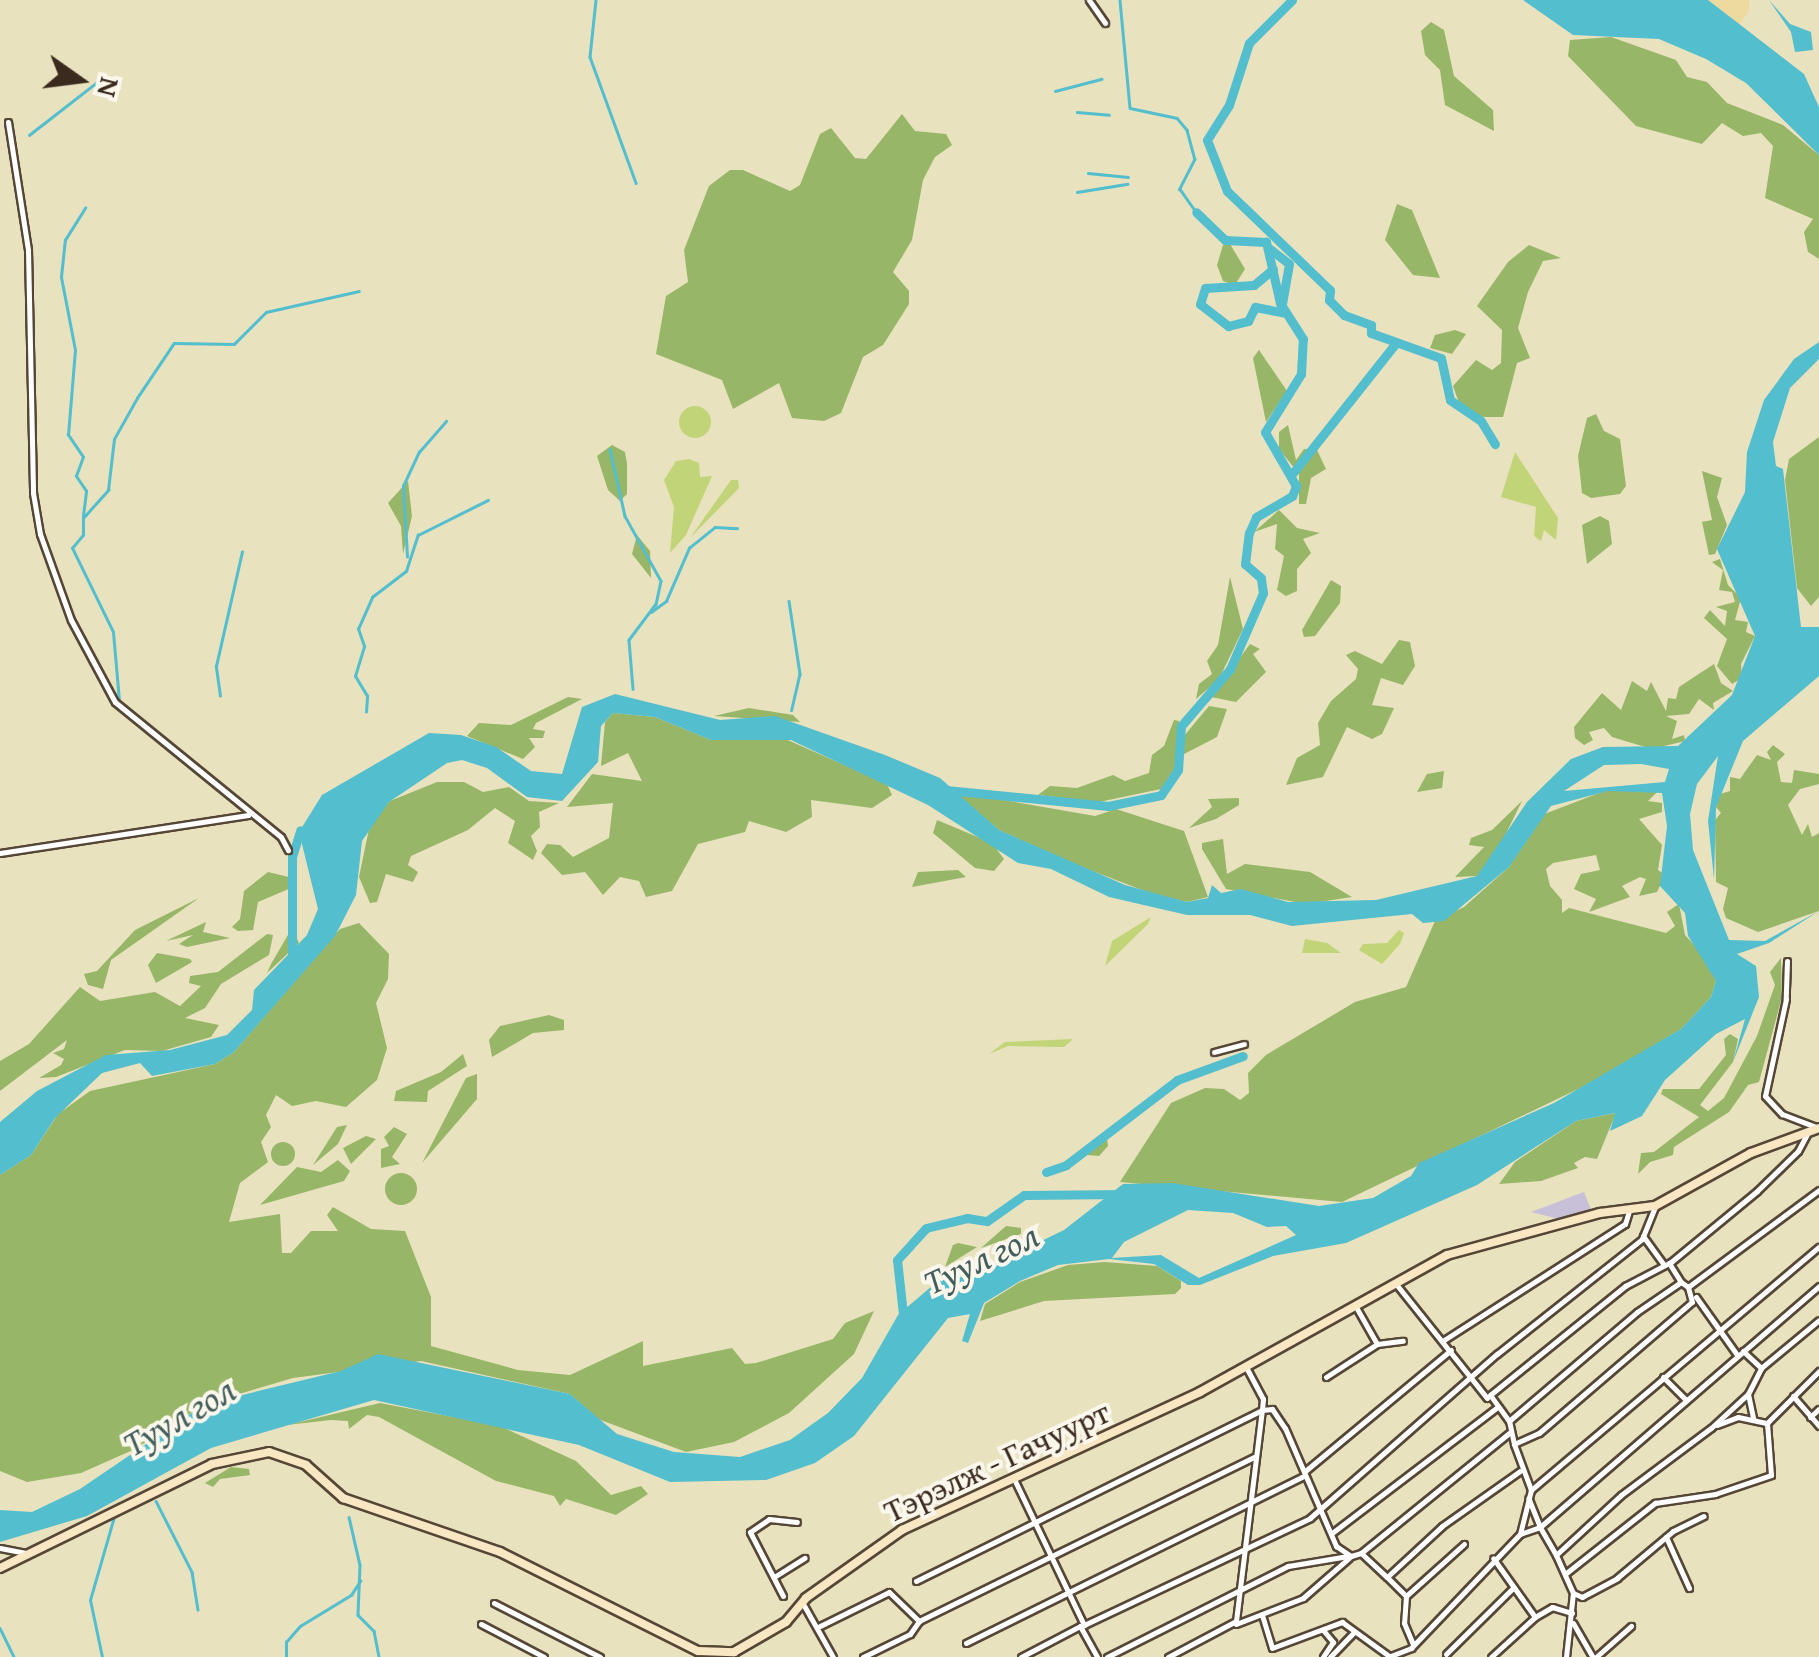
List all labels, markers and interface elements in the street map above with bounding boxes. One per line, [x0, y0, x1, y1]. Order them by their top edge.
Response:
north arrow [30, 30, 130, 130]
text: N [87, 73, 132, 101]
water label: Туул гол [917, 1214, 1045, 1304]
water label: Туул гол [116, 1368, 242, 1466]
street label: Тэрэлж - Гачуурт [878, 1393, 1116, 1531]

